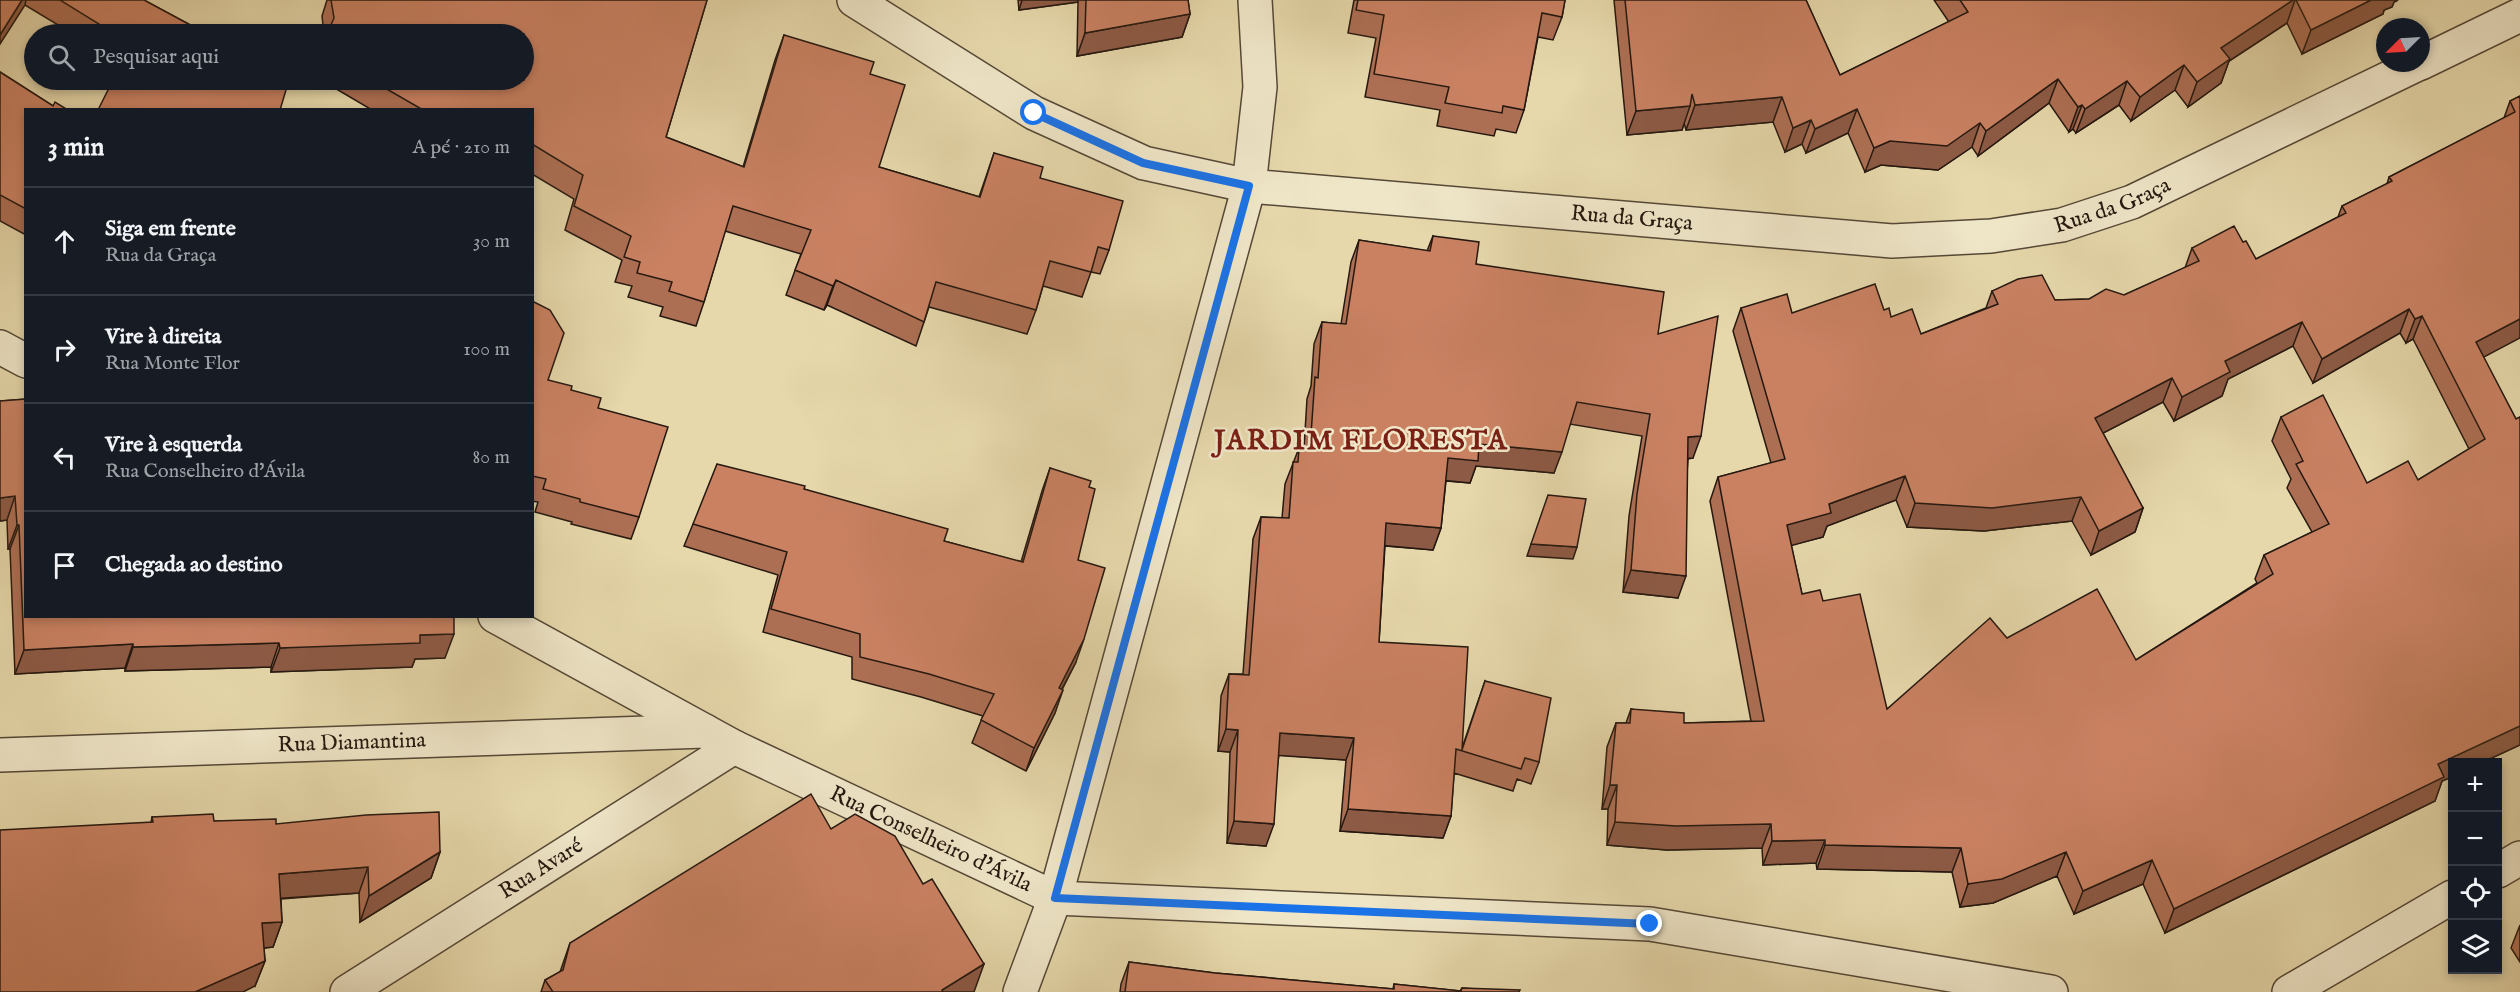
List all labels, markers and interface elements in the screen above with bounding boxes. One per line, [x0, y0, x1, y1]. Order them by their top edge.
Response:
north arrow [2376, 18, 2430, 72]
search box [24, 24, 534, 90]
icon: search [45, 41, 78, 74]
text: Pesquisar aqui [93, 43, 219, 71]
route start [1020, 99, 1046, 125]
text: 3 min [48, 131, 104, 164]
text: A pé · 210 m [413, 135, 510, 160]
street label: Rua da Graça [2051, 171, 2176, 241]
street label: Rua da Graça [1570, 200, 1694, 238]
text: Siga em frente [105, 215, 236, 243]
icon: ahead [48, 225, 81, 258]
text: 30 m [473, 229, 510, 254]
text: Rua da Graça [105, 243, 216, 268]
text: Vire à direita [105, 323, 221, 351]
icon: right [48, 333, 81, 366]
text: 100 m [463, 337, 510, 362]
text: Rua Monte Flor [105, 351, 240, 376]
district label: JARDIM FLORESTA [1210, 424, 1508, 459]
text: Vire à esquerda [105, 431, 242, 459]
icon: left [48, 441, 81, 474]
text: 80 m [473, 445, 510, 470]
text: Rua Conselheiro d'Ávila [105, 459, 305, 484]
icon: arrive [48, 549, 81, 582]
text: Chegada ao destino [105, 551, 283, 579]
street label: Rua Diamantina [277, 726, 427, 760]
map controls [2448, 758, 2502, 974]
button: + [2448, 758, 2502, 812]
street label: Rua Conselheiro d'Ávila [825, 780, 1037, 899]
button: − [2448, 812, 2502, 866]
street label: Rua Avaré [494, 832, 589, 906]
button: locate [2448, 866, 2502, 920]
route end [1636, 910, 1662, 936]
button: layers [2448, 920, 2502, 974]

